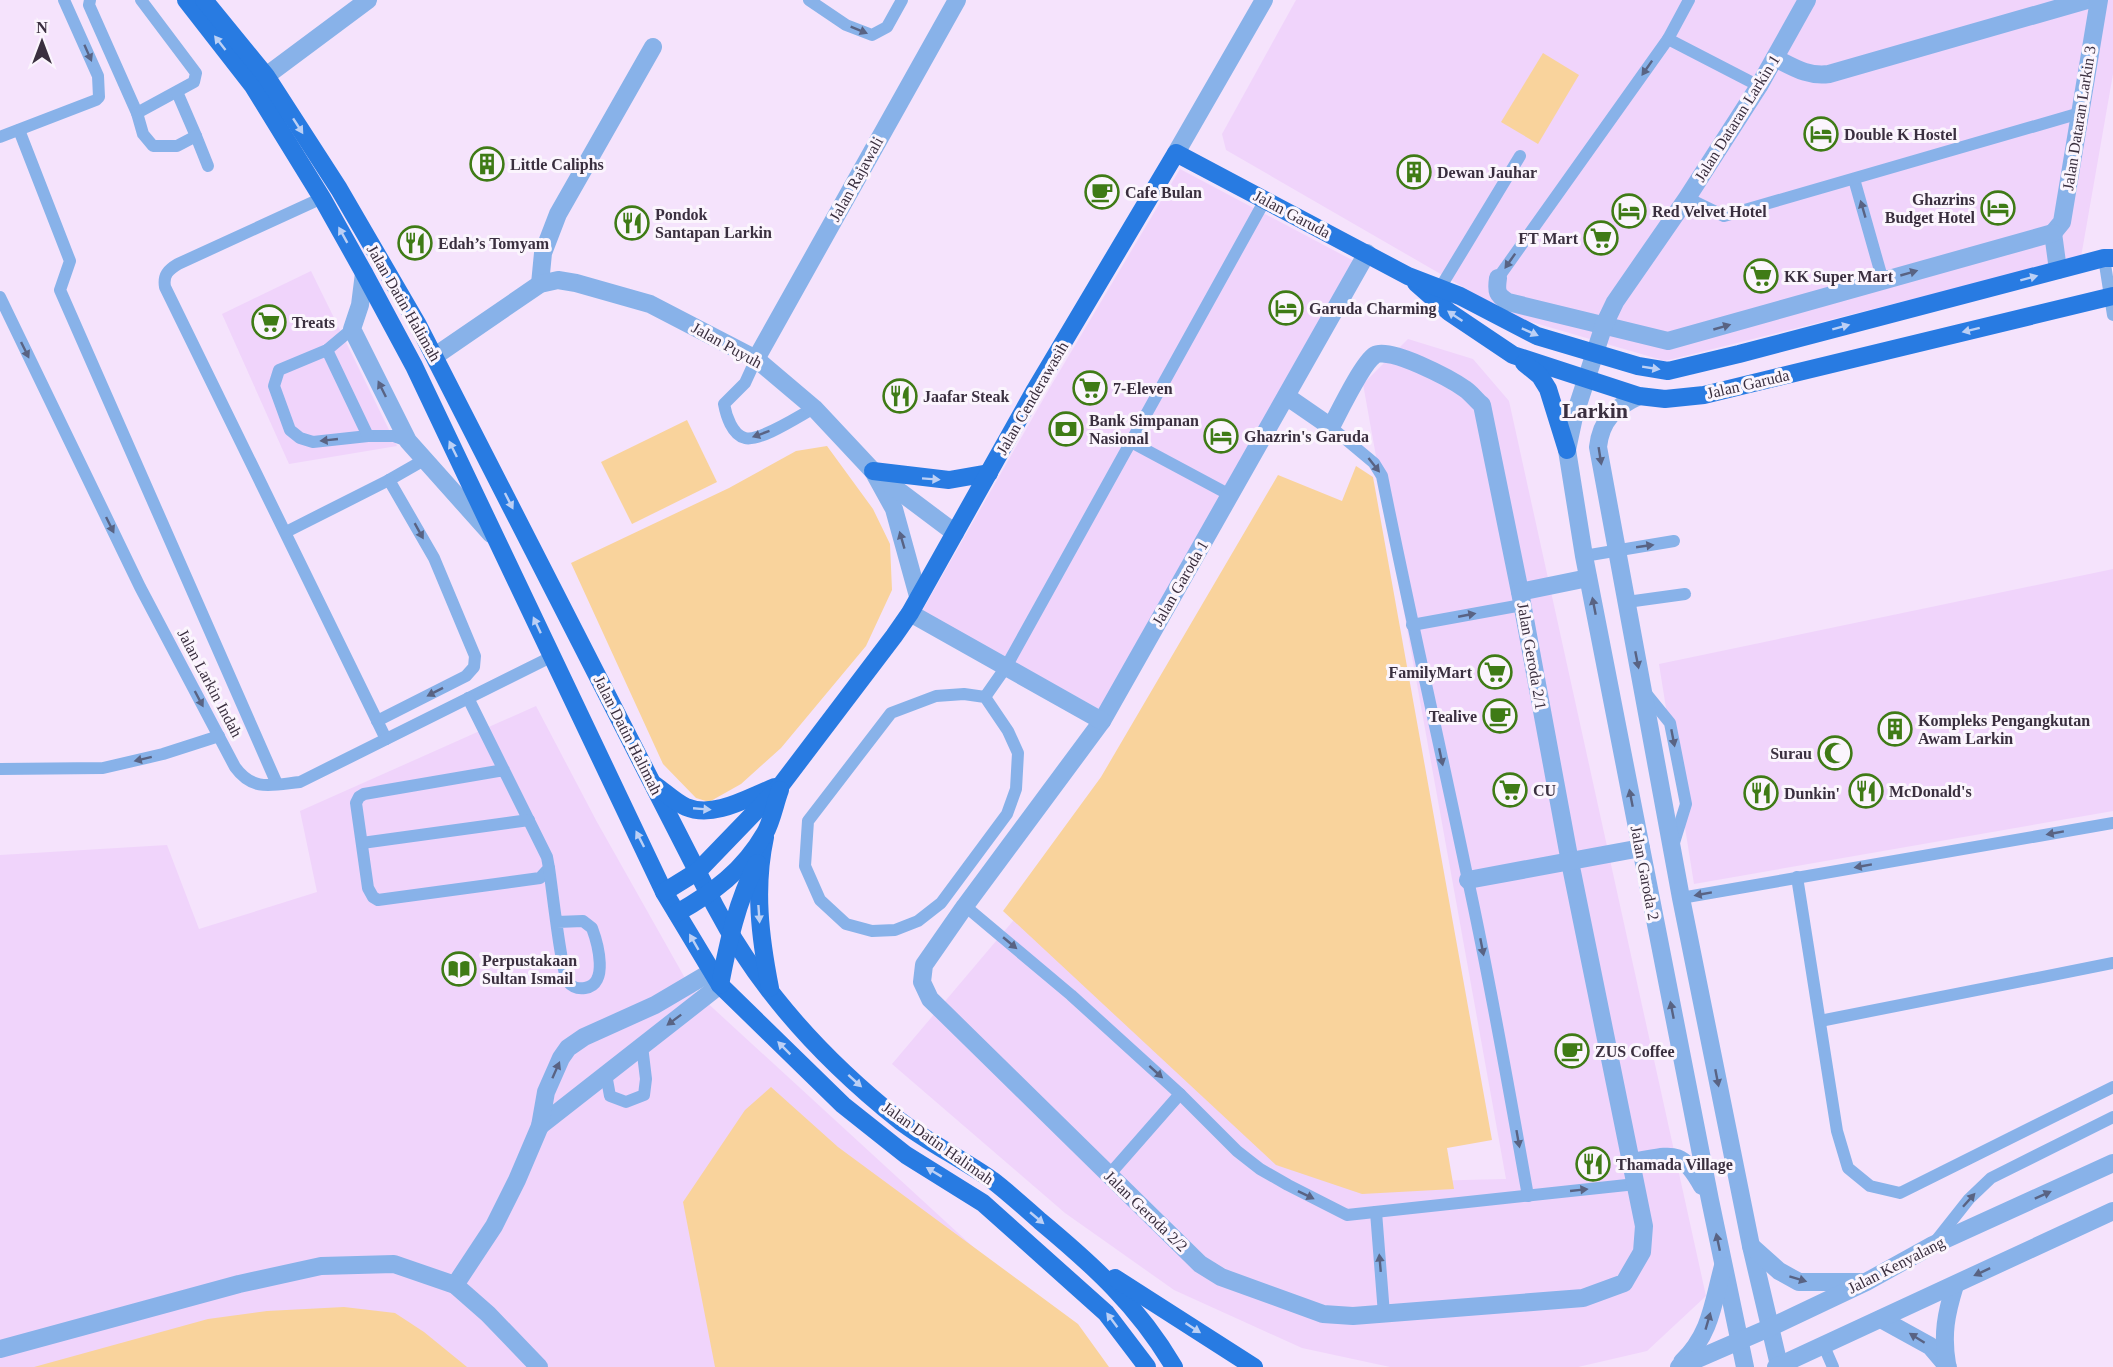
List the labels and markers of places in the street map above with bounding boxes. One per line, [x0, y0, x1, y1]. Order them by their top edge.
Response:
hotel icon: Double K Hostel [1803, 116, 1839, 152]
place label: Double K Hostel [1844, 126, 1957, 143]
building icon: Little Caliphs [469, 146, 505, 182]
building icon: Dewan Jauhar [1396, 154, 1432, 190]
place label: Little Caliphs [510, 156, 604, 174]
place label: Dewan Jauhar [1437, 164, 1537, 181]
cafe icon: Cafe Bulan [1084, 174, 1120, 210]
place label: Cafe Bulan [1125, 184, 1202, 201]
hotel icon: Ghazrins Budget Hotel [1980, 190, 2016, 226]
place label: Ghazrins Budget Hotel [1885, 191, 1976, 227]
hotel icon: Red Velvet Hotel [1611, 193, 1647, 229]
place label: Red Velvet Hotel [1652, 203, 1767, 220]
restaurant icon: Pondok Santapan Larkin [614, 205, 650, 241]
place label: Pondok Santapan Larkin [655, 206, 772, 242]
supermarket icon: FT Mart [1583, 220, 1619, 256]
restaurant icon: Edah’s Tomyam [397, 225, 433, 261]
place label: FT Mart [1518, 230, 1579, 247]
place label: Edah’s Tomyam [438, 235, 550, 253]
supermarket icon: KK Super Mart [1743, 258, 1779, 294]
place label: KK Super Mart [1784, 268, 1894, 286]
hotel icon: Garuda Charming [1268, 290, 1304, 326]
place label: Garuda Charming [1309, 300, 1437, 318]
supermarket icon: Treats [251, 304, 287, 340]
place label: Treats [292, 314, 335, 331]
supermarket icon: 7-Eleven [1072, 370, 1108, 406]
restaurant icon: Jaafar Steak [882, 378, 918, 414]
place label: 7-Eleven [1113, 380, 1173, 397]
place label: Jaafar Steak [923, 388, 1009, 405]
bank icon: Bank Simpanan Nasional [1048, 411, 1084, 447]
place label: Bank Simpanan Nasional [1089, 412, 1199, 447]
hotel icon: Ghazrin's Garuda [1203, 418, 1239, 454]
place label: Ghazrin's Garuda [1244, 428, 1369, 445]
supermarket icon: FamilyMart [1477, 654, 1513, 690]
place label: FamilyMart [1388, 664, 1473, 682]
cafe icon: Tealive [1482, 698, 1518, 734]
place label: Tealive [1429, 708, 1477, 725]
building icon: Kompleks Pengangkutan Awam Larkin [1877, 711, 1913, 747]
place label: Kompleks Pengangkutan Awam Larkin [1918, 712, 2090, 747]
mosque icon: Surau [1817, 735, 1853, 771]
place label: Surau [1770, 745, 1812, 762]
supermarket icon: CU [1492, 772, 1528, 808]
restaurant icon: McDonald's [1848, 773, 1884, 809]
restaurant icon: Dunkin' [1743, 775, 1779, 811]
place label: CU [1533, 782, 1557, 799]
place label: McDonald's [1889, 783, 1972, 800]
place label: Dunkin' [1784, 785, 1840, 802]
library icon: Perpustakaan Sultan Ismail [441, 951, 477, 987]
place label: Perpustakaan Sultan Ismail [482, 952, 577, 987]
cafe icon: ZUS Coffee [1554, 1033, 1590, 1069]
place label: ZUS Coffee [1595, 1043, 1675, 1060]
restaurant icon: Thamada Village [1575, 1146, 1611, 1182]
place label: Thamada Village [1616, 1156, 1733, 1174]

